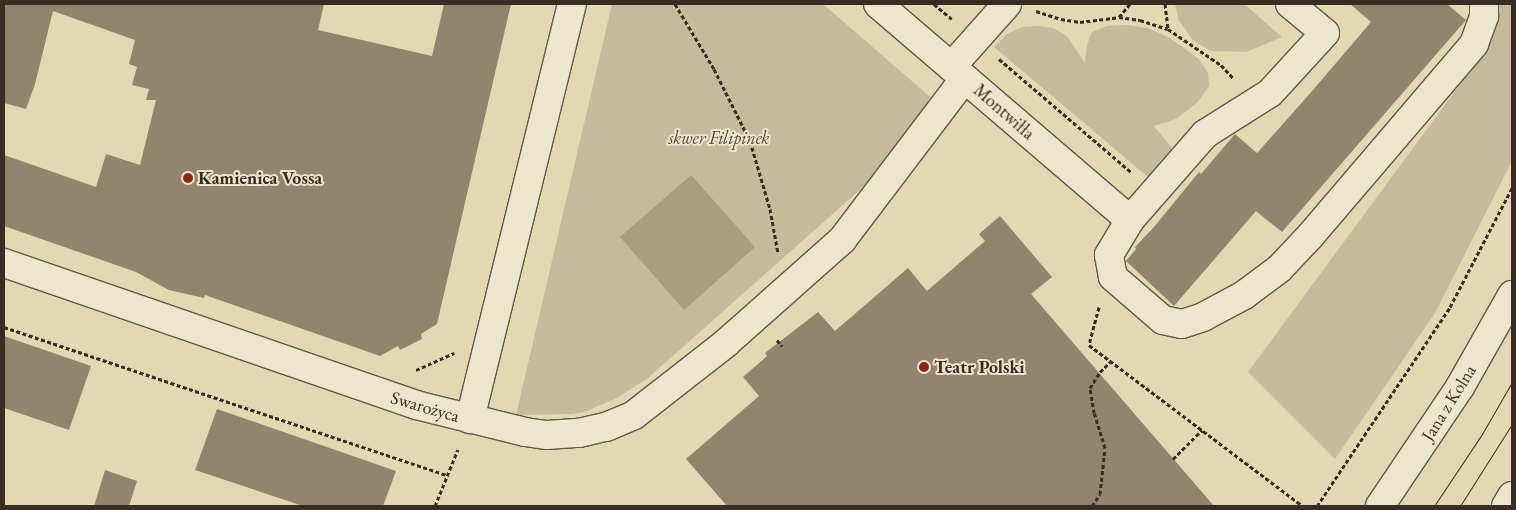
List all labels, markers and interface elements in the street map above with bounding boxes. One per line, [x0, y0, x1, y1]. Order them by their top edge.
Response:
street label: Montwiłła [969, 80, 1039, 144]
park label: skwer Filipinek [668, 127, 770, 149]
place label: Kamienica Vossa [198, 167, 322, 189]
marker: Kamienica Vossa [182, 172, 194, 184]
place label: Teatr Polski [934, 356, 1025, 378]
marker: Teatr Polski [918, 361, 930, 373]
street label: Jana z Kolna [1417, 361, 1481, 445]
street label: Swarożyca [388, 387, 462, 427]

